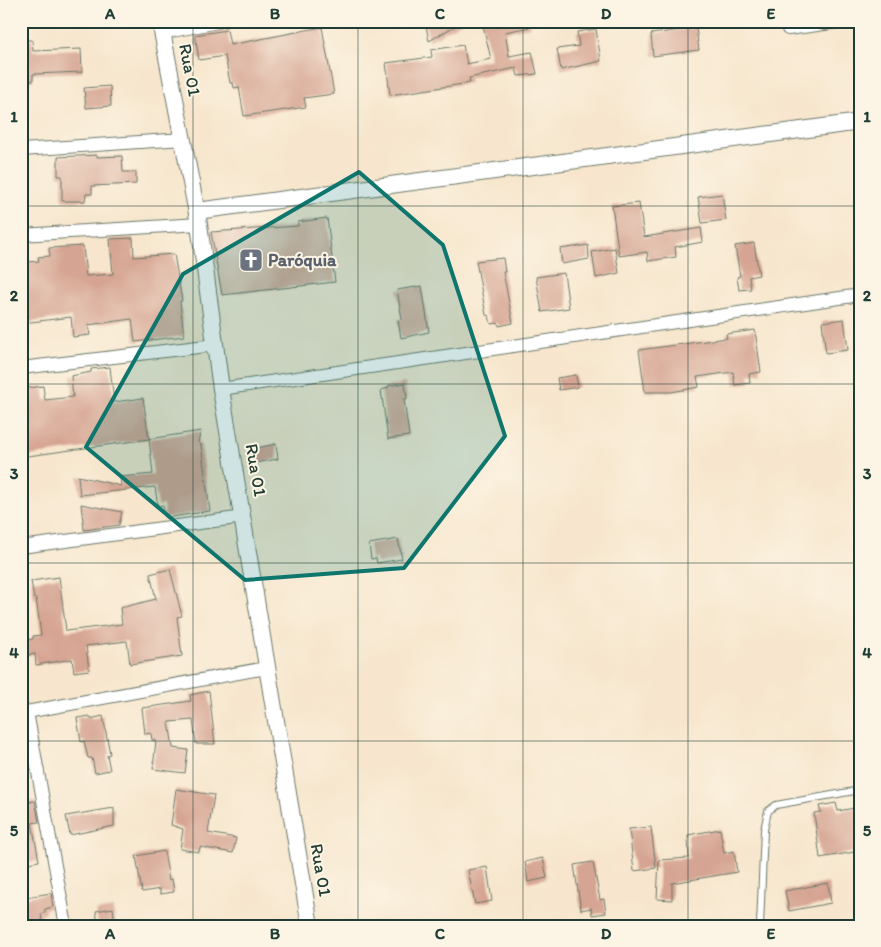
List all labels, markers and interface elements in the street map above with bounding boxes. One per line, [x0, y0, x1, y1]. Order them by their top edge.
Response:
text: A [104, 4, 116, 23]
text: B [270, 4, 281, 23]
text: C [435, 4, 446, 23]
text: D [601, 4, 612, 23]
text: E [767, 4, 776, 23]
street label: Rua 01 [174, 42, 206, 98]
text: 1 [10, 107, 18, 126]
text: 1 [863, 107, 871, 126]
church icon: Paróquia [238, 247, 264, 273]
place label: Paróquia [268, 249, 337, 271]
text: 2 [10, 286, 19, 305]
text: 2 [863, 286, 872, 305]
street label: Rua 01 [241, 442, 271, 498]
text: 3 [10, 464, 19, 483]
text: 3 [863, 464, 872, 483]
text: 4 [9, 643, 19, 662]
text: 4 [862, 643, 872, 662]
text: 5 [10, 821, 19, 840]
text: 5 [863, 821, 872, 840]
street label: Rua 01 [306, 842, 336, 898]
text: A [104, 924, 116, 943]
text: B [270, 924, 281, 943]
text: C [435, 924, 446, 943]
text: D [601, 924, 612, 943]
text: E [767, 924, 776, 943]

